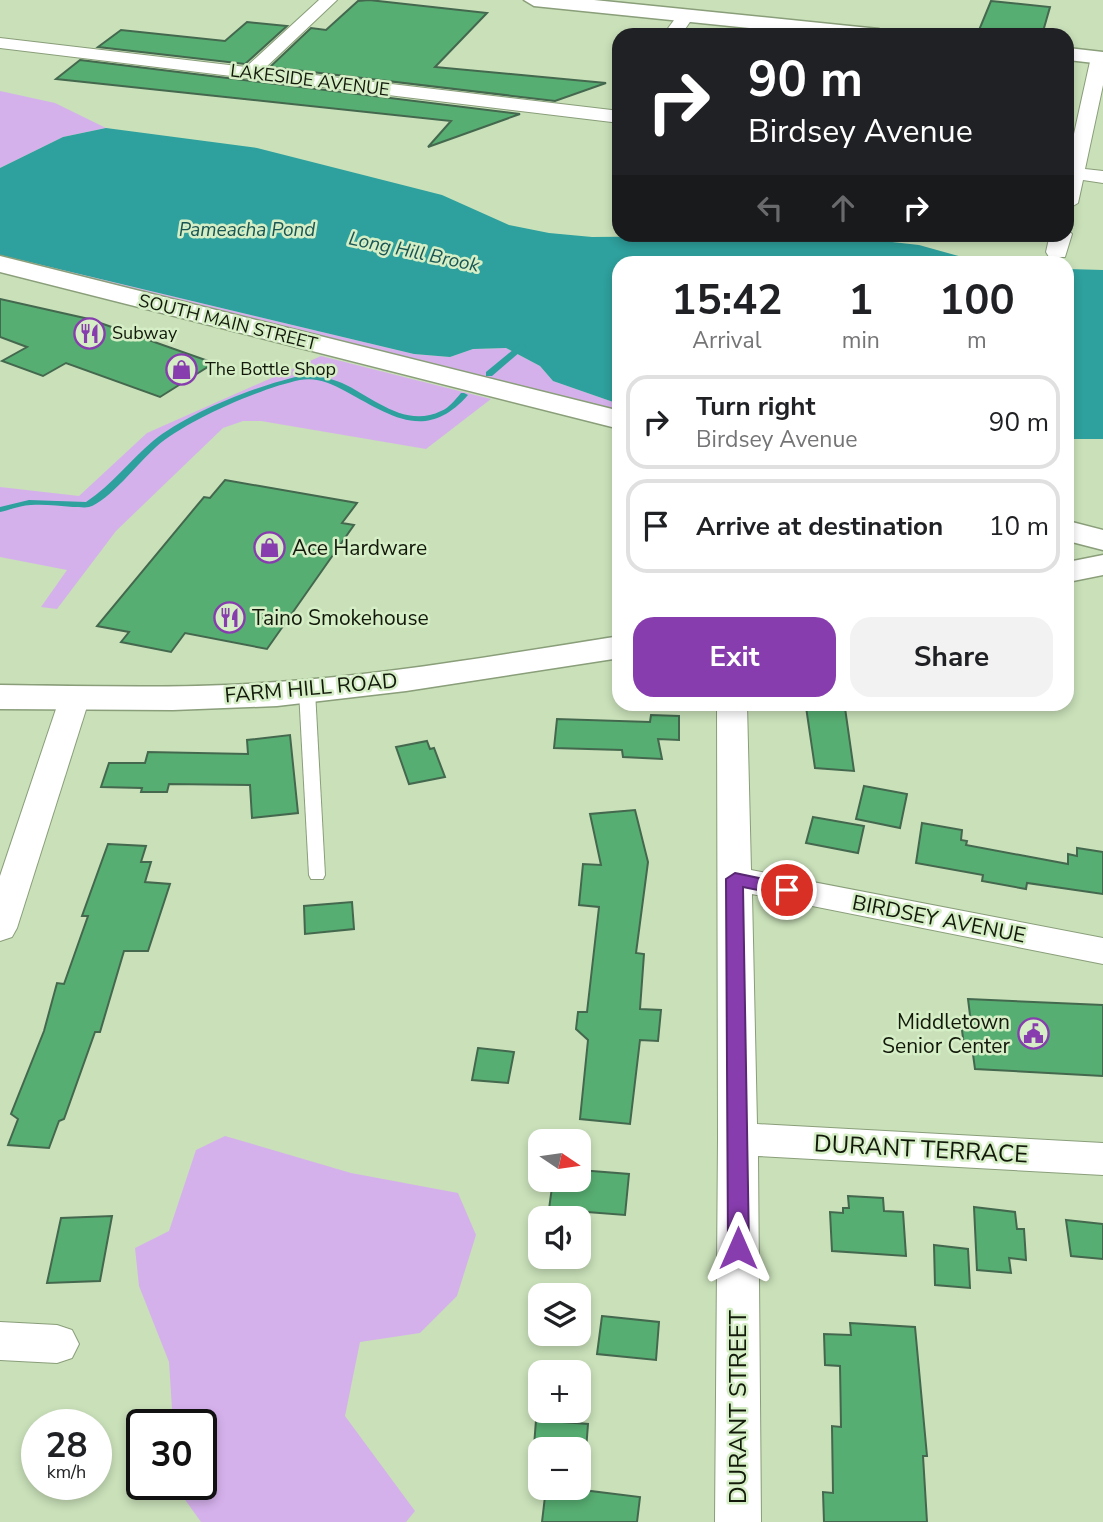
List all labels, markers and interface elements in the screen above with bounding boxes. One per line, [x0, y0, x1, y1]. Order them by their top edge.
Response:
text: 90 m [748, 46, 863, 113]
icon: right [633, 56, 724, 147]
street label: LAKESIDE AVENUE [229, 58, 391, 102]
text: Birdsey Avenue [748, 110, 973, 153]
icon: left [751, 189, 789, 227]
icon: ahead [824, 189, 862, 227]
icon: right [897, 189, 935, 227]
water label: Pameacha Pond [179, 217, 316, 243]
water label: Long Hill Brook [346, 225, 482, 279]
text: 15:42 [671, 272, 782, 329]
text: 1 [848, 272, 873, 329]
text: 100 [939, 272, 1015, 329]
street label: SOUTH MAIN STREET [136, 288, 320, 356]
restaurant icon: Subway [72, 316, 106, 350]
place label: Subway [112, 321, 178, 345]
text: Arrival [692, 325, 761, 356]
text: min [842, 325, 880, 356]
text: m [967, 325, 987, 356]
shop icon: The Bottle Shop [165, 352, 199, 386]
place label: The Bottle Shop [205, 357, 336, 381]
text: Turn right [696, 389, 815, 424]
icon: right [637, 403, 675, 441]
text: 90 m [989, 405, 1049, 440]
text: Birdsey Avenue [696, 424, 858, 455]
icon: arrive [637, 507, 675, 545]
text: Arrive at destination [696, 509, 943, 544]
text: 10 m [989, 509, 1049, 544]
shop icon: Ace Hardware [252, 531, 286, 565]
place label: Ace Hardware [292, 534, 427, 562]
restaurant icon: Taino Smokehouse [212, 601, 246, 635]
place label: Taino Smokehouse [252, 604, 429, 632]
button: Exit [633, 617, 836, 697]
button: Share [850, 617, 1053, 697]
street label: FARM HILL ROAD [223, 667, 399, 709]
pin [757, 860, 817, 920]
icon: arrive [768, 871, 806, 909]
street label: BIRDSEY AVENUE [850, 888, 1028, 950]
place label: Middletown Senior Center [882, 1008, 1010, 1060]
public building icon: Middletown Senior Center [1016, 1017, 1050, 1051]
street label: DURANT TERRACE [813, 1127, 1029, 1171]
north arrow [528, 1129, 592, 1192]
map controls [528, 1129, 591, 1500]
button: sound [528, 1206, 591, 1269]
position arrow [701, 1211, 775, 1285]
button: layers [528, 1283, 591, 1346]
street label: DURANT STREET [722, 1309, 754, 1504]
button: + [528, 1360, 591, 1423]
speed limit sign: 30 [126, 1409, 217, 1500]
text: 28 [45, 1422, 88, 1469]
button: − [528, 1437, 591, 1500]
text: km/h [47, 1460, 86, 1484]

